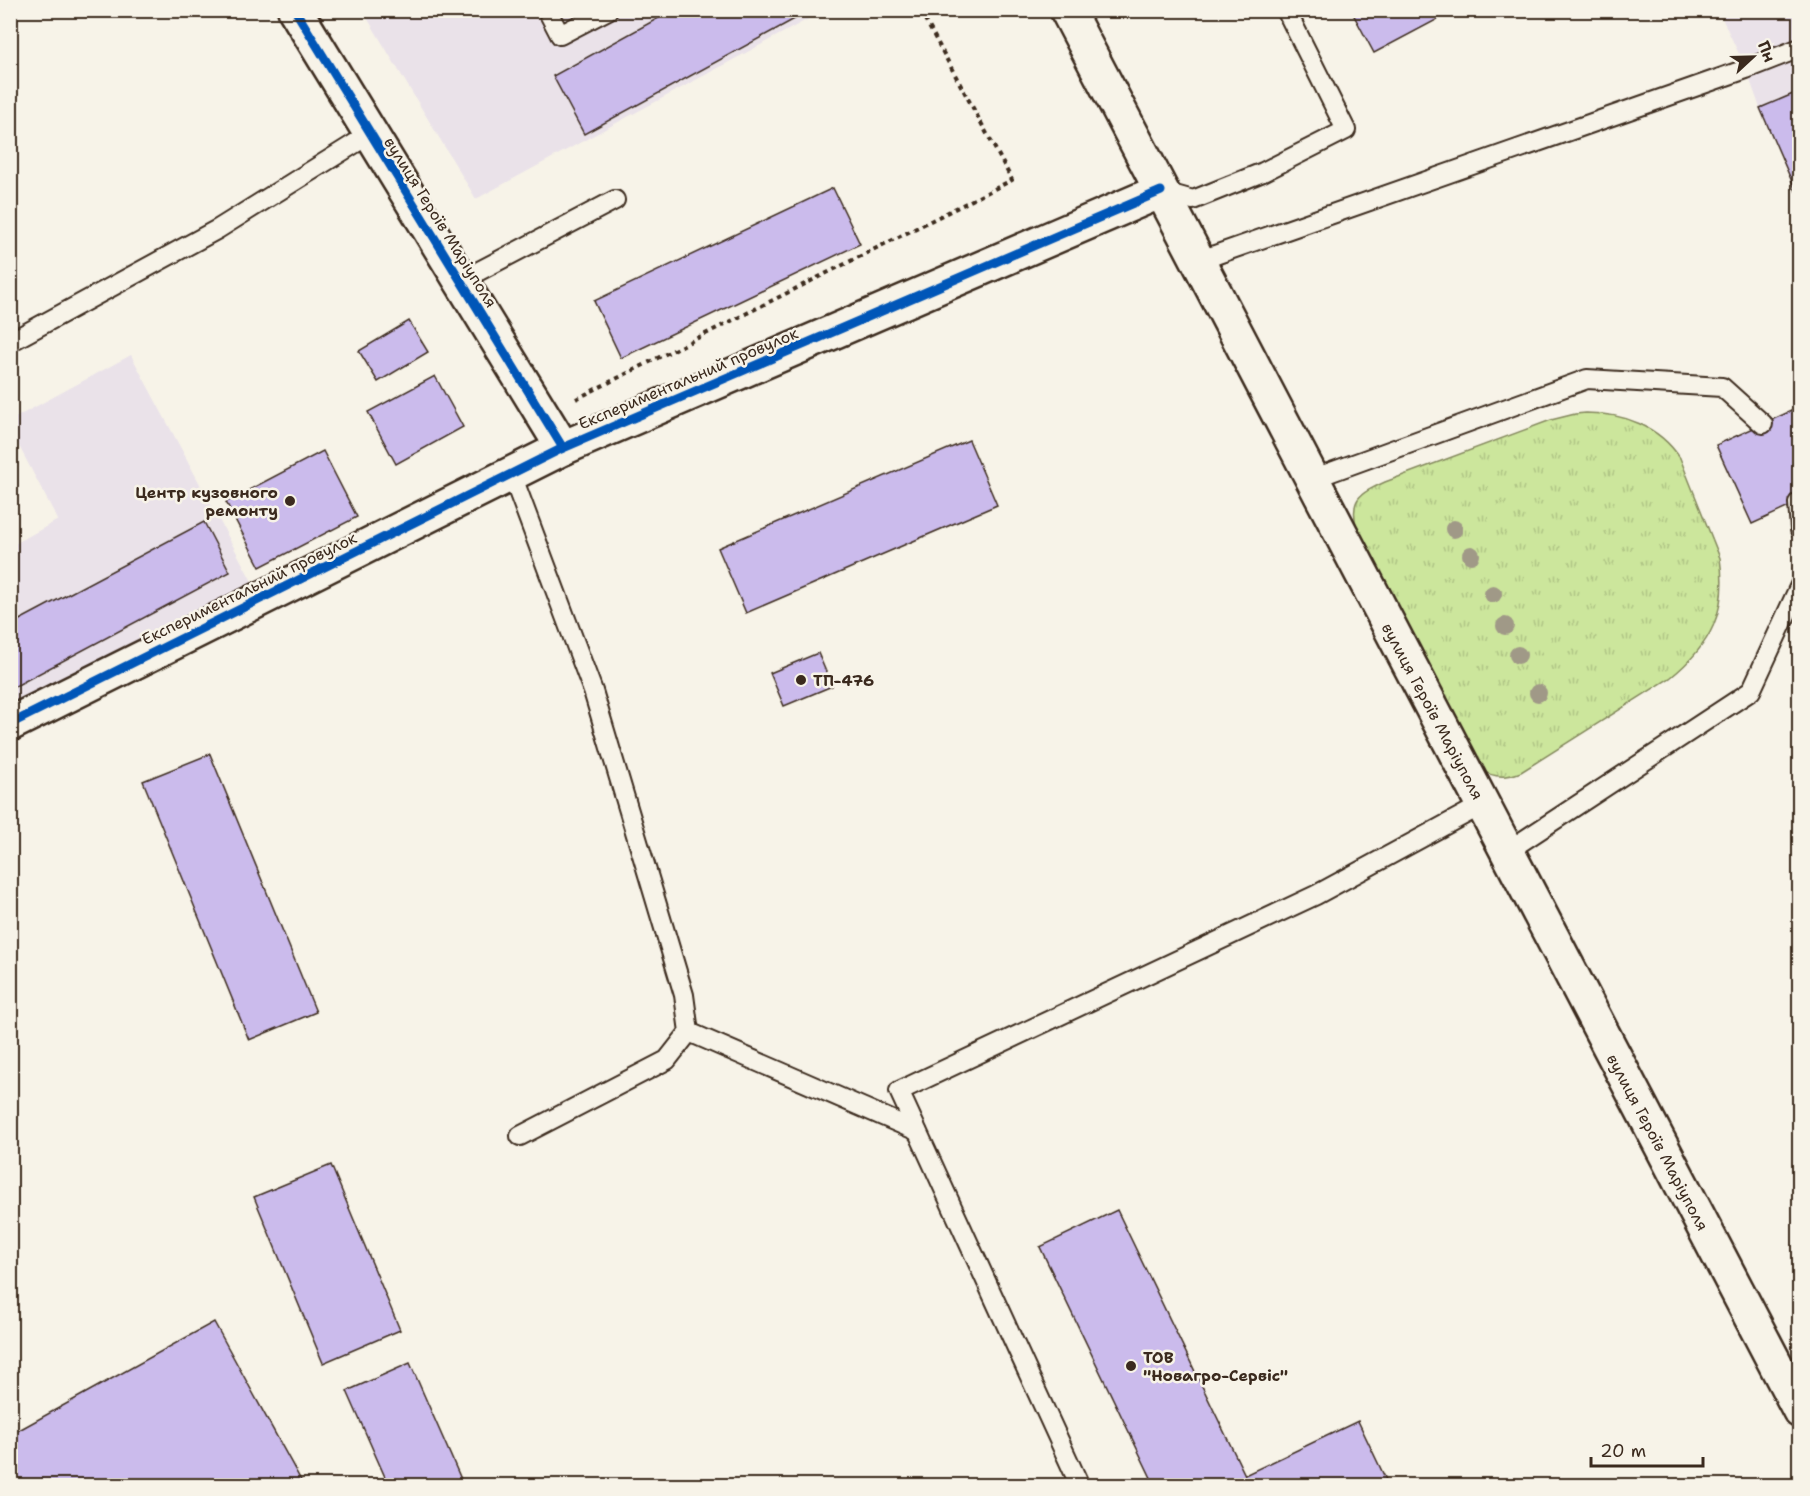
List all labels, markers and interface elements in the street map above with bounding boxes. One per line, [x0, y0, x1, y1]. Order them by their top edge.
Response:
north arrow [1723, 27, 1783, 87]
text: Пн [1753, 38, 1780, 65]
street label: вулиця Героїв Маріуполя [379, 133, 502, 312]
street label: Експериментальний провулок [575, 322, 802, 434]
place label: Центр кузовного ремонту [135, 482, 278, 521]
marker: Центр кузовного ремонту [283, 494, 297, 508]
street label: Експериментальний провулок [138, 527, 361, 650]
street label: вулиця Героїв Маріуполя [1377, 619, 1488, 803]
place label: ТП-476 [813, 670, 874, 691]
marker: ТП-476 [794, 673, 808, 687]
street label: вулиця Героїв Маріуполя [1602, 1050, 1713, 1234]
place label: ТОВ "Новагро-Сервіс" [1143, 1347, 1288, 1386]
marker: ТОВ "Новагро-Сервіс" [1124, 1359, 1138, 1373]
scale bar [1591, 1430, 1704, 1468]
text: 20 m [1600, 1439, 1646, 1463]

